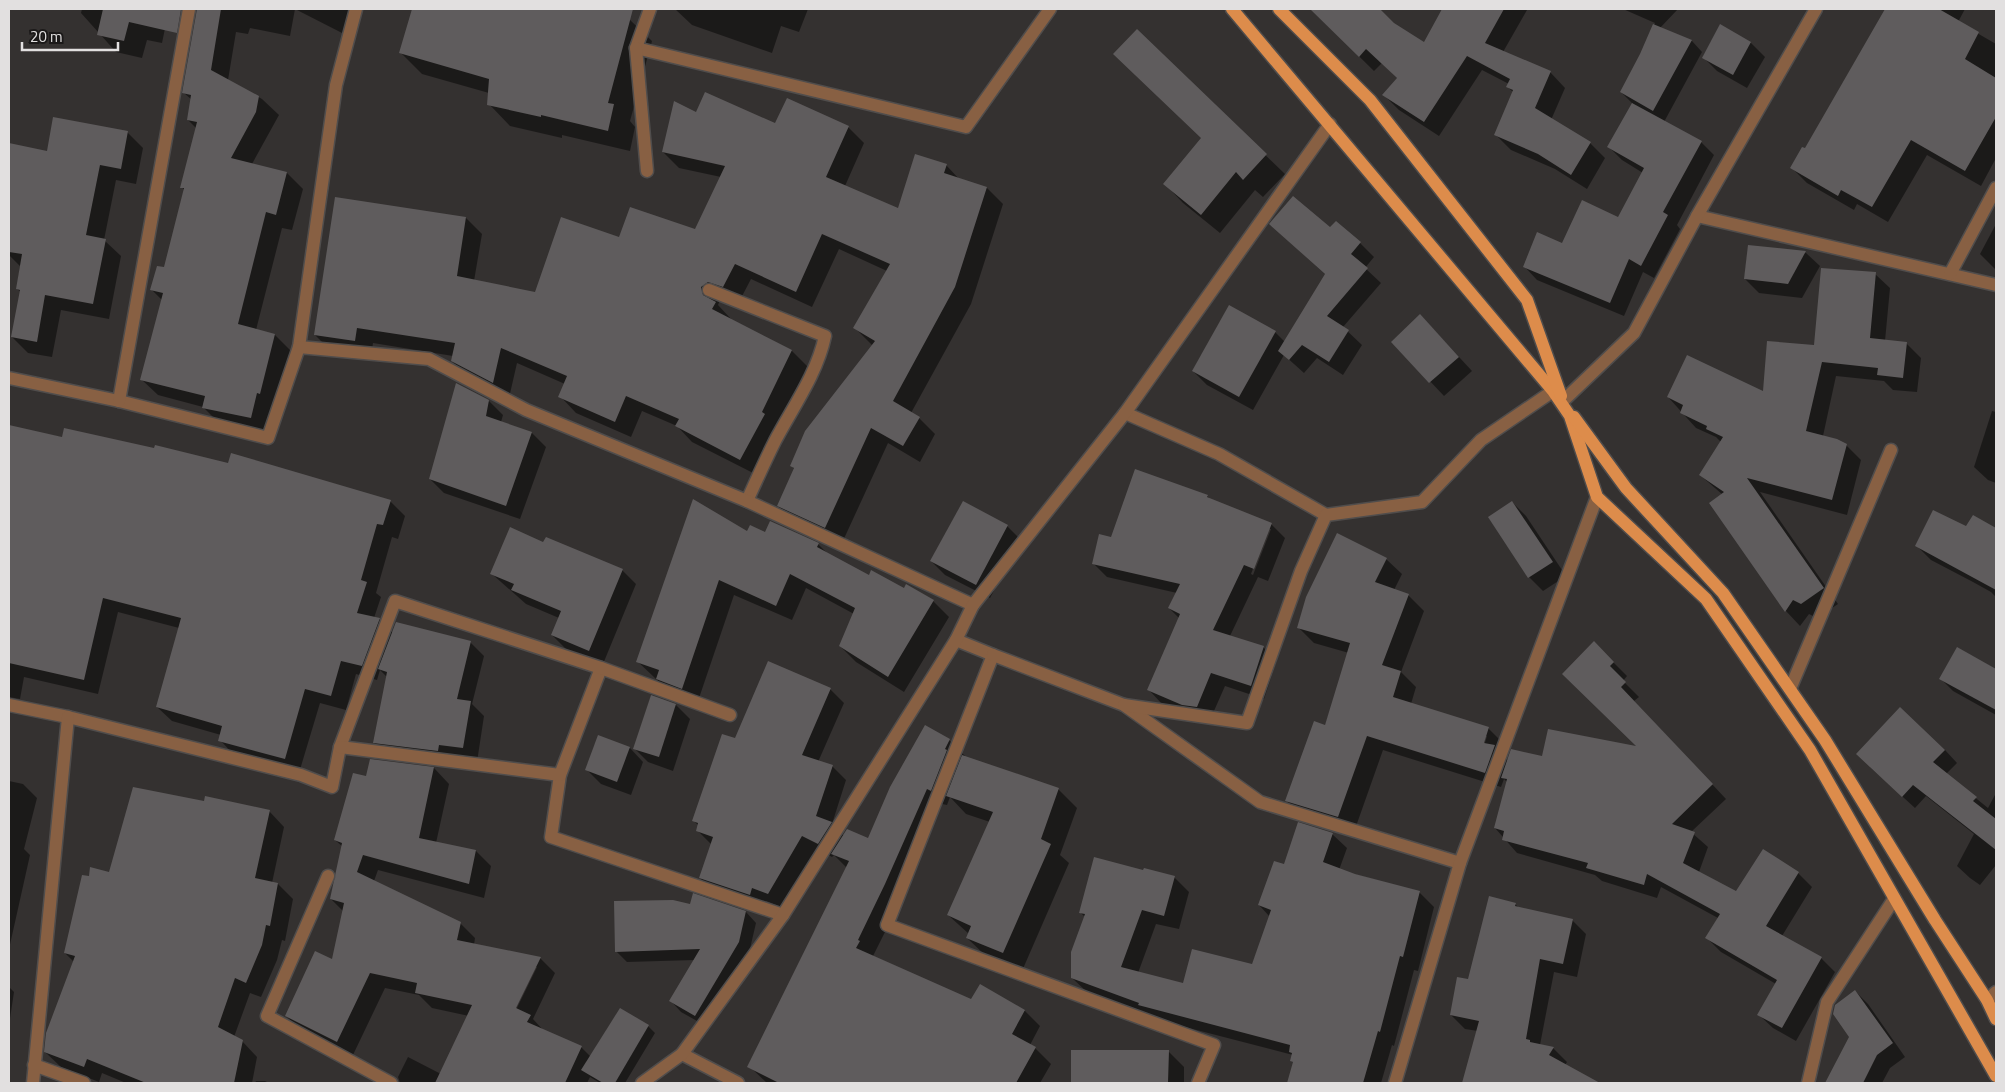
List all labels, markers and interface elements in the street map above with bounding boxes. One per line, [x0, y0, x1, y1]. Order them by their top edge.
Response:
scale bar [22, 20, 119, 52]
text: 20 m [30, 25, 63, 48]

